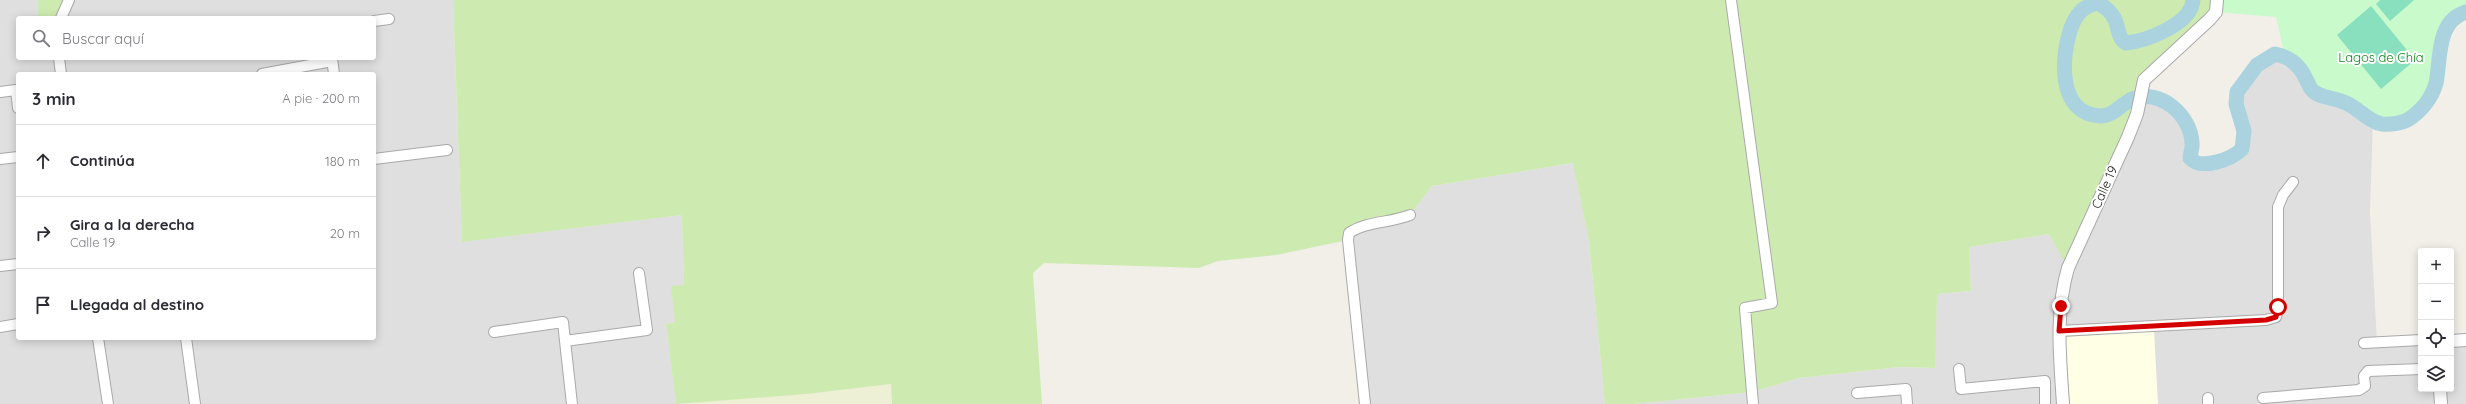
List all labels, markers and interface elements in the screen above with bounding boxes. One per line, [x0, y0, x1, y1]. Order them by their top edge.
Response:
search box [16, 16, 376, 60]
icon: search [30, 27, 52, 49]
text: Buscar aquí [62, 29, 144, 48]
park label: Lagos de Chía [2338, 49, 2424, 65]
text: 3 min [32, 88, 76, 109]
text: A pie · 200 m [282, 90, 360, 106]
icon: ahead [32, 150, 54, 172]
text: Continúa [70, 151, 135, 170]
text: 180 m [325, 153, 360, 169]
street label: Calle 19 [2088, 163, 2120, 211]
text: Gira a la derecha [70, 215, 195, 234]
icon: right [32, 222, 54, 244]
text: 20 m [330, 225, 360, 241]
text: Calle 19 [70, 234, 115, 250]
map controls [2418, 248, 2454, 392]
button: + [2418, 248, 2454, 284]
button: − [2418, 284, 2454, 320]
icon: arrive [32, 294, 54, 316]
text: Llegada al destino [70, 295, 204, 314]
route end [2052, 297, 2070, 315]
route start [2269, 298, 2287, 316]
button: locate [2418, 320, 2454, 356]
button: layers [2418, 356, 2454, 392]

